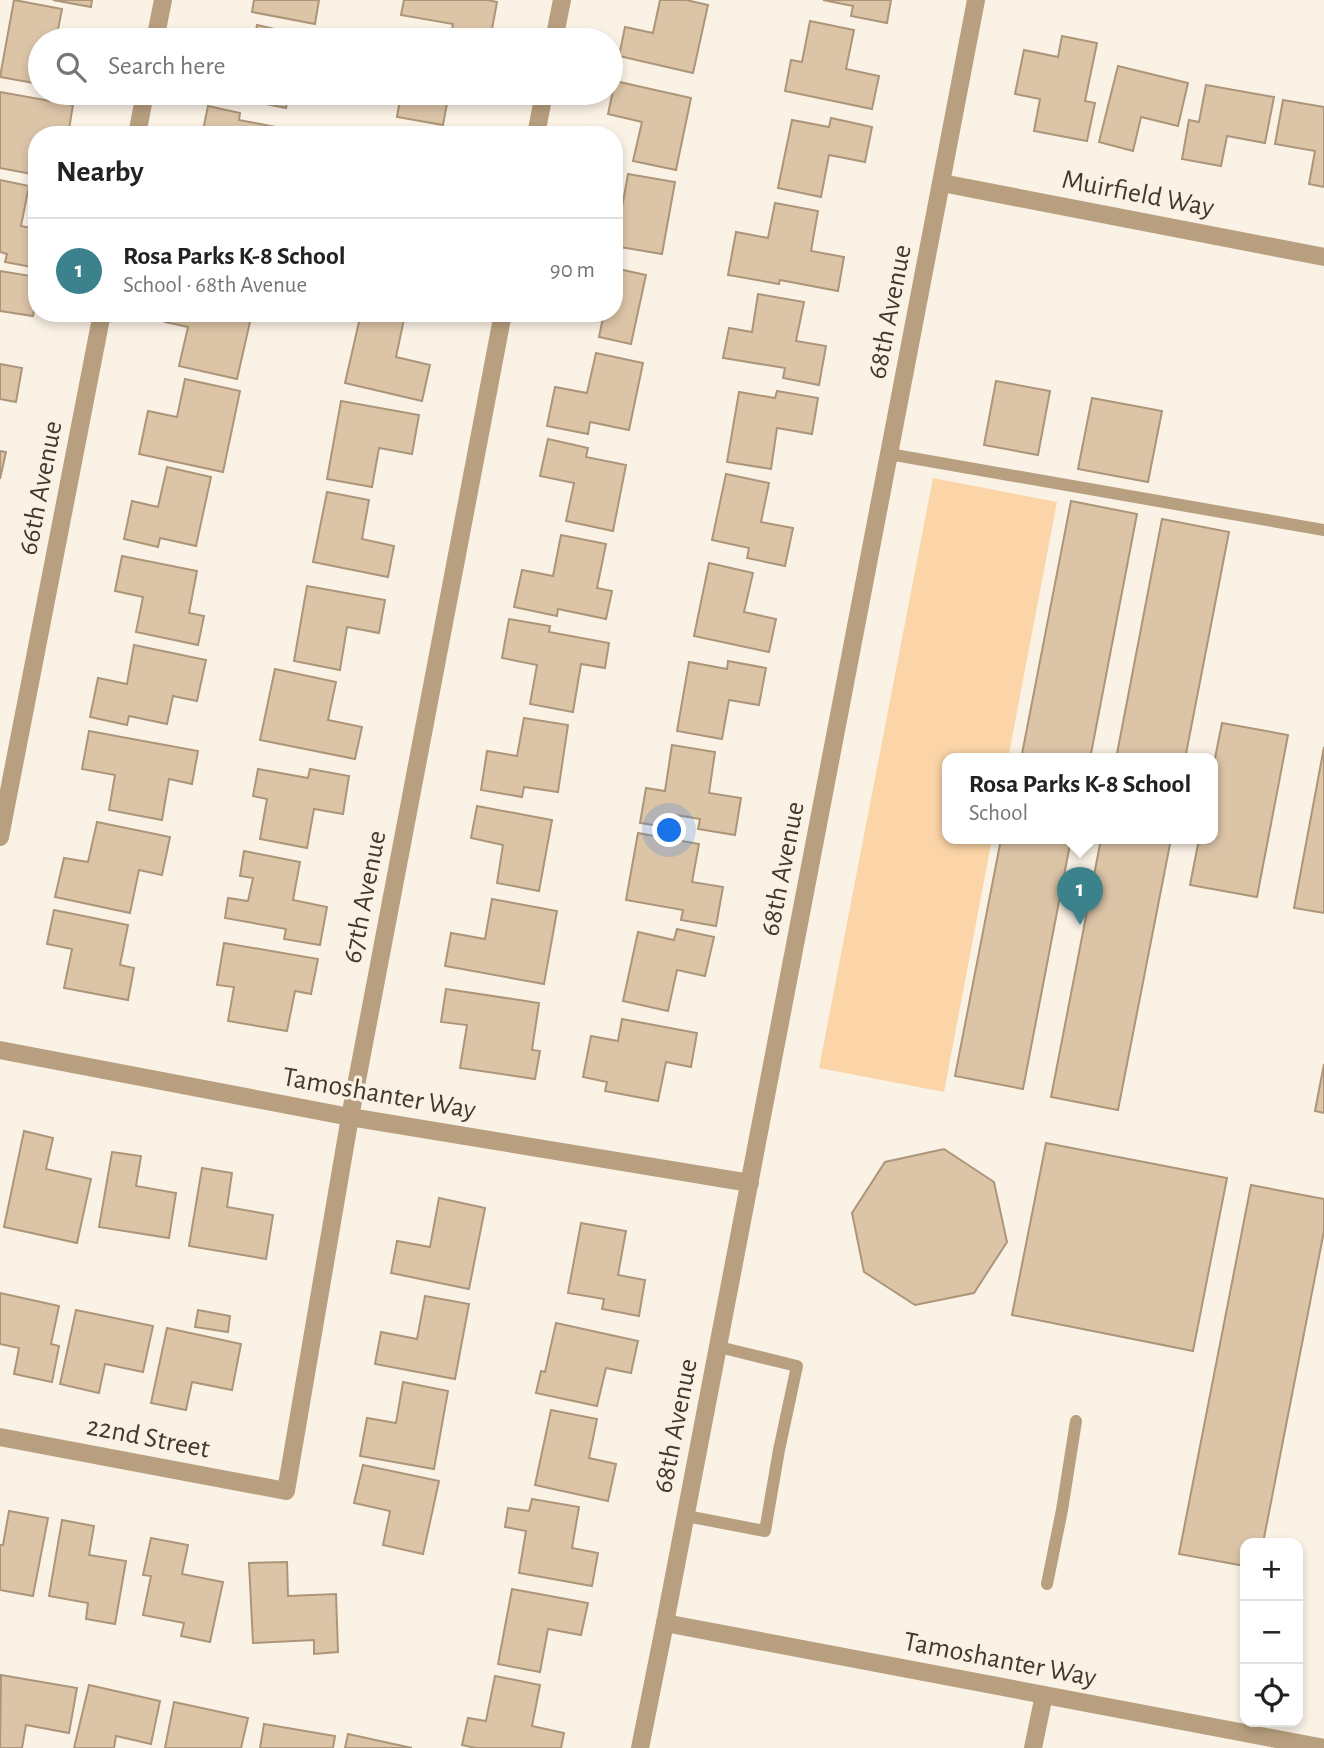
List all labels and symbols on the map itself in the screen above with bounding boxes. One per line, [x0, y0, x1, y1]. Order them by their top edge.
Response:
street label: Muirfield Way [1060, 166, 1216, 222]
street label: 68th Avenue [863, 242, 917, 382]
street label: 66th Avenue [14, 419, 68, 557]
street label: 68th Avenue [756, 799, 810, 939]
your location [652, 813, 686, 847]
street label: 67th Avenue [338, 828, 392, 966]
pin: 1 [1057, 867, 1103, 925]
street label: Tamoshanter Way [280, 1063, 478, 1125]
street label: 68th Avenue [649, 1356, 703, 1496]
street label: 22nd Street [84, 1412, 212, 1464]
street label: Tamoshanter Way [901, 1628, 1099, 1692]

